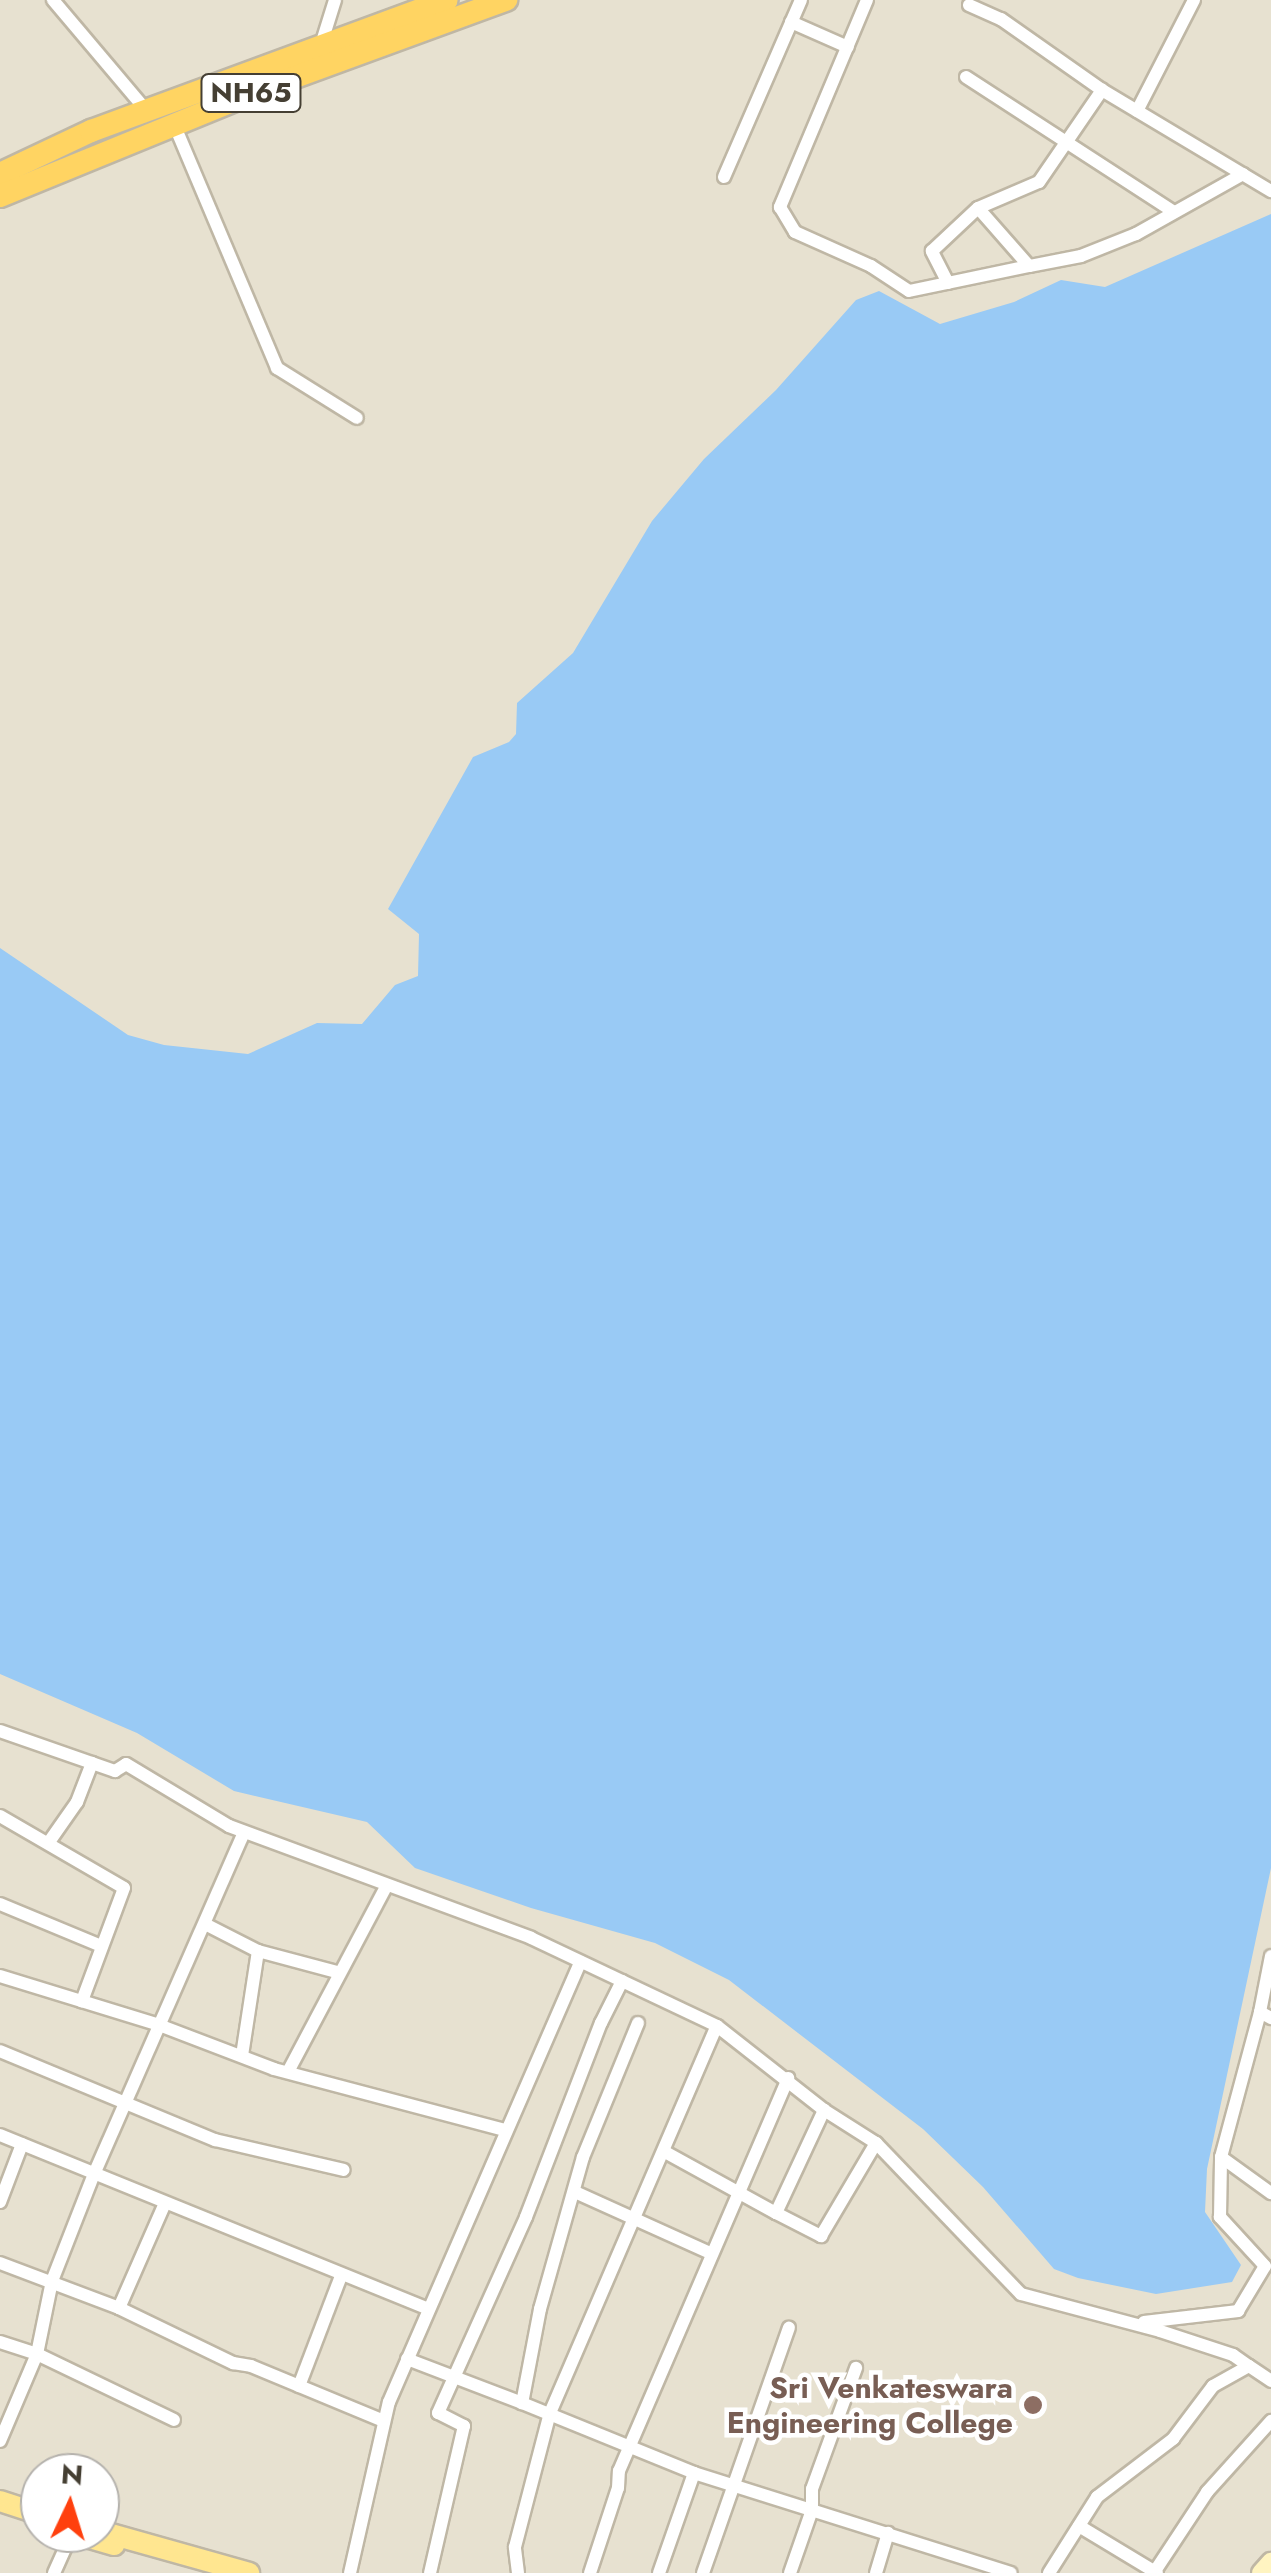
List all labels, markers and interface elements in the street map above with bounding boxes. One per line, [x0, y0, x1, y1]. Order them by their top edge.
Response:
road number: NH65 [198, 70, 304, 116]
place label: Sri Venkateswara Engineering College [727, 2370, 1013, 2440]
marker: Sri Venkateswara Engineering College [1022, 2394, 1044, 2416]
north arrow [20, 2453, 120, 2553]
text: N [59, 2453, 85, 2496]

